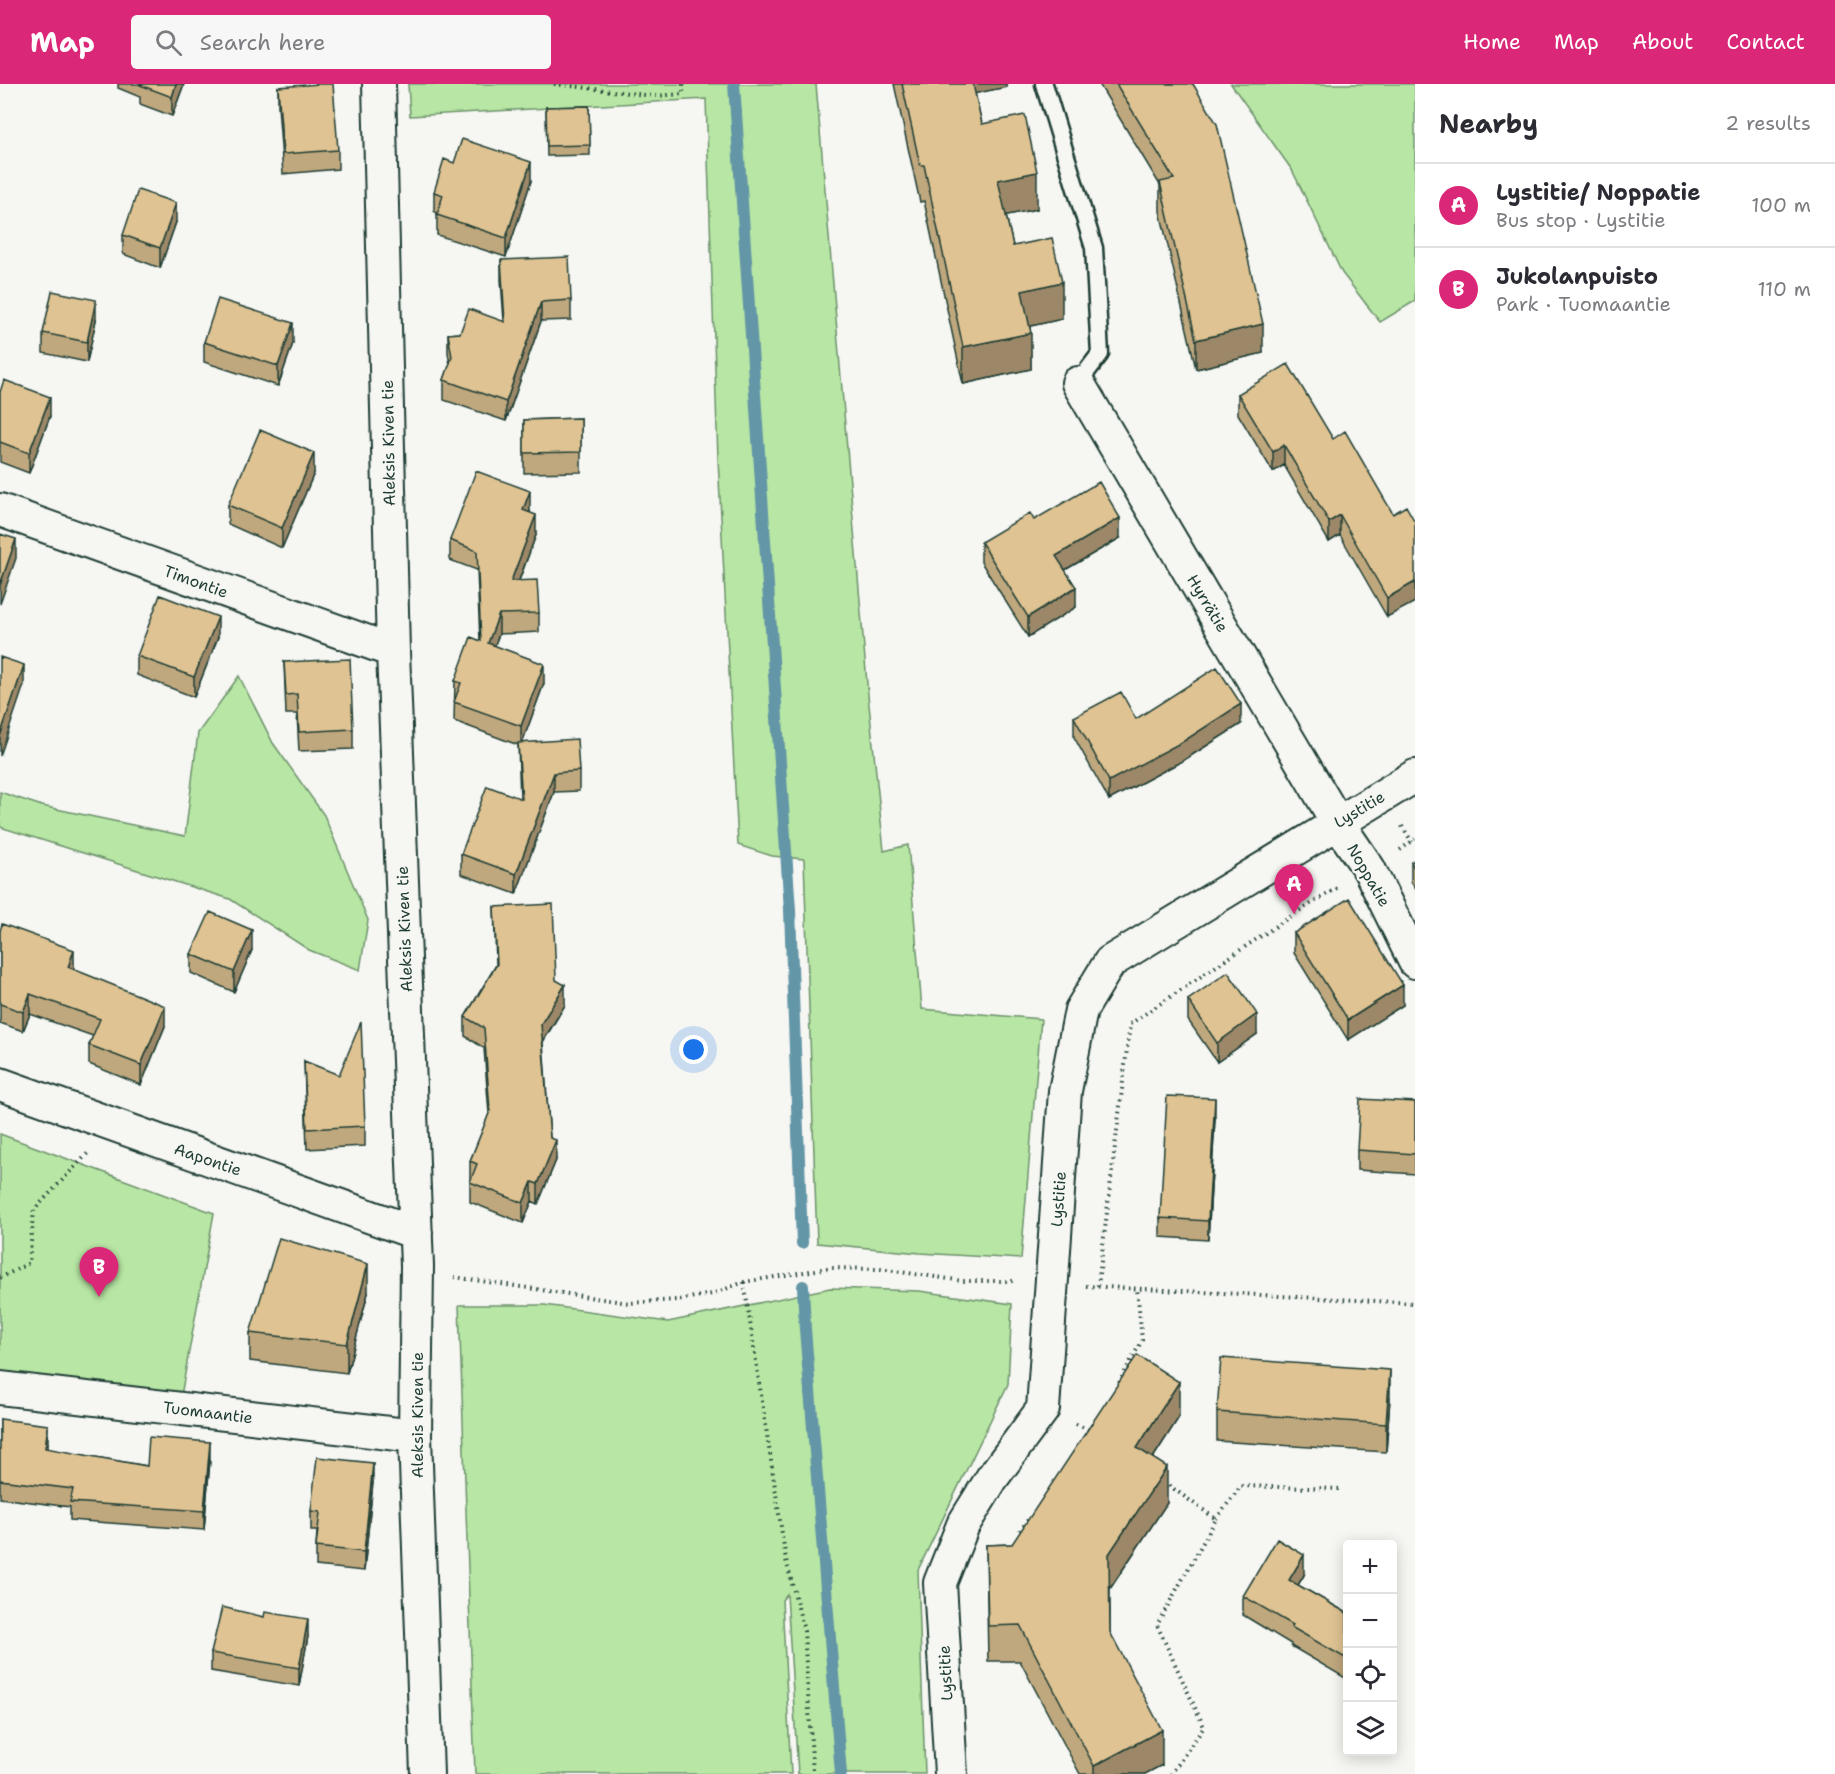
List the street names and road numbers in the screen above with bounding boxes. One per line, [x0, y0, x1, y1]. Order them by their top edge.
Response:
street label: Aleksis Kiven tie [377, 380, 400, 506]
street label: Timontie [161, 560, 231, 603]
street label: Hyrrätie [1182, 570, 1233, 636]
street label: Lystitie [1330, 786, 1389, 833]
street label: Noppatie [1342, 840, 1395, 911]
street label: Aleksis Kiven tie [392, 866, 417, 992]
street label: Aapontie [171, 1138, 244, 1181]
street label: Lystitie [1046, 1170, 1071, 1228]
street label: Aleksis Kiven tie [407, 1352, 428, 1478]
street label: Tuomaantie [162, 1397, 254, 1428]
street label: Lystitie [934, 1645, 957, 1701]

